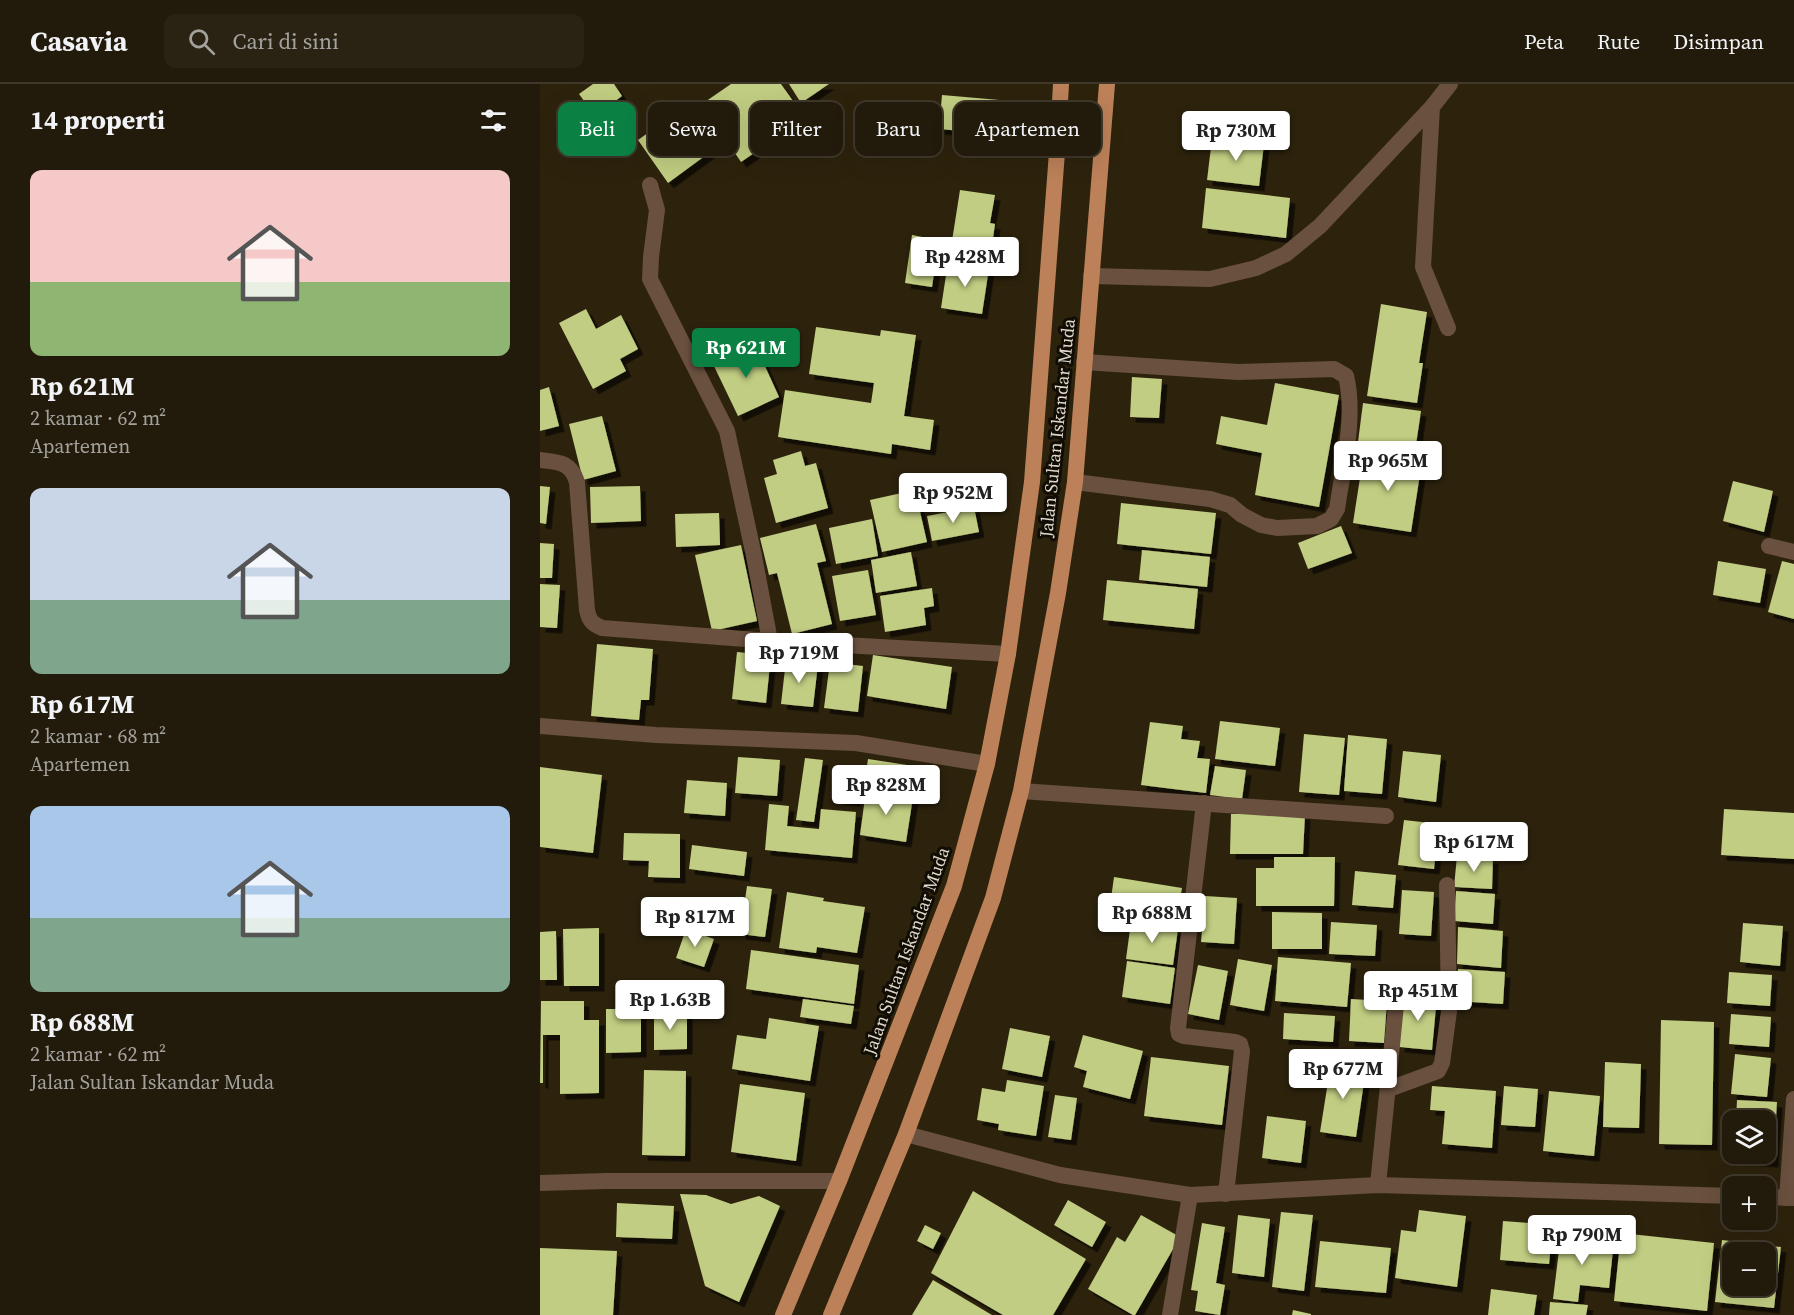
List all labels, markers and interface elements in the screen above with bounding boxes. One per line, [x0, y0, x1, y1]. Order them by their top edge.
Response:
search box [164, 14, 584, 68]
text: Casavia [30, 22, 128, 60]
icon: search [185, 25, 218, 58]
text: Cari di sini [233, 26, 339, 56]
text: Peta [1524, 27, 1564, 56]
text: Rute [1597, 27, 1640, 56]
text: Disimpan [1673, 27, 1764, 56]
text: 14 properti [30, 102, 165, 138]
chip: Beli [558, 102, 636, 156]
chip: Sewa [648, 102, 738, 156]
chip: Filter [750, 102, 843, 156]
chip: Baru [855, 102, 942, 156]
chip: Apartemen [954, 102, 1101, 156]
icon: filters [477, 104, 510, 137]
pin: Rp 730M [1181, 111, 1291, 162]
text: Rp 730M [1196, 116, 1276, 144]
icon: home [216, 209, 324, 317]
pin: Rp 428M [910, 237, 1020, 288]
text: Rp 428M [925, 242, 1005, 270]
street label: Jalan Sultan Iskandar Muda [1033, 317, 1081, 540]
pin: Rp 621M [691, 328, 801, 379]
text: Rp 621M [706, 333, 786, 361]
text: Rp 621M [30, 368, 134, 404]
text: 2 kamar · 62 m² [30, 404, 166, 432]
text: Apartemen [30, 432, 130, 460]
pin: Rp 965M [1333, 441, 1443, 492]
text: Rp 965M [1348, 446, 1428, 474]
pin: Rp 952M [898, 473, 1008, 524]
text: Rp 952M [913, 478, 993, 506]
icon: home [216, 527, 324, 635]
pin: Rp 719M [744, 633, 854, 684]
text: Rp 719M [759, 638, 839, 666]
text: Rp 617M [30, 686, 134, 722]
text: 2 kamar · 68 m² [30, 722, 166, 750]
text: Apartemen [30, 750, 130, 778]
pin: Rp 828M [831, 765, 941, 816]
text: Rp 828M [846, 770, 926, 798]
pin: Rp 617M [1419, 822, 1529, 873]
text: Rp 617M [1434, 827, 1514, 855]
street label: Jalan Sultan Iskandar Muda [856, 843, 956, 1059]
icon: home [216, 845, 324, 953]
pin: Rp 688M [1097, 893, 1207, 944]
pin: Rp 817M [640, 897, 750, 948]
text: Rp 688M [1112, 898, 1192, 926]
text: Rp 817M [655, 902, 735, 930]
pin: Rp 451M [1363, 971, 1473, 1022]
text: Rp 451M [1378, 976, 1458, 1004]
pin: Rp 1.63B [608, 980, 732, 1031]
text: Rp 1.63B [629, 985, 711, 1013]
text: Rp 688M [30, 1004, 134, 1040]
text: 2 kamar · 62 m² [30, 1040, 166, 1068]
pin: Rp 677M [1288, 1049, 1398, 1100]
text: Rp 677M [1303, 1054, 1383, 1082]
text: Jalan Sultan Iskandar Muda [30, 1068, 274, 1096]
map controls [1722, 1110, 1776, 1296]
button: layers [1722, 1110, 1776, 1164]
button: + [1722, 1176, 1776, 1230]
pin: Rp 790M [1527, 1215, 1637, 1266]
text: Rp 790M [1542, 1220, 1622, 1248]
button: − [1722, 1242, 1776, 1296]

